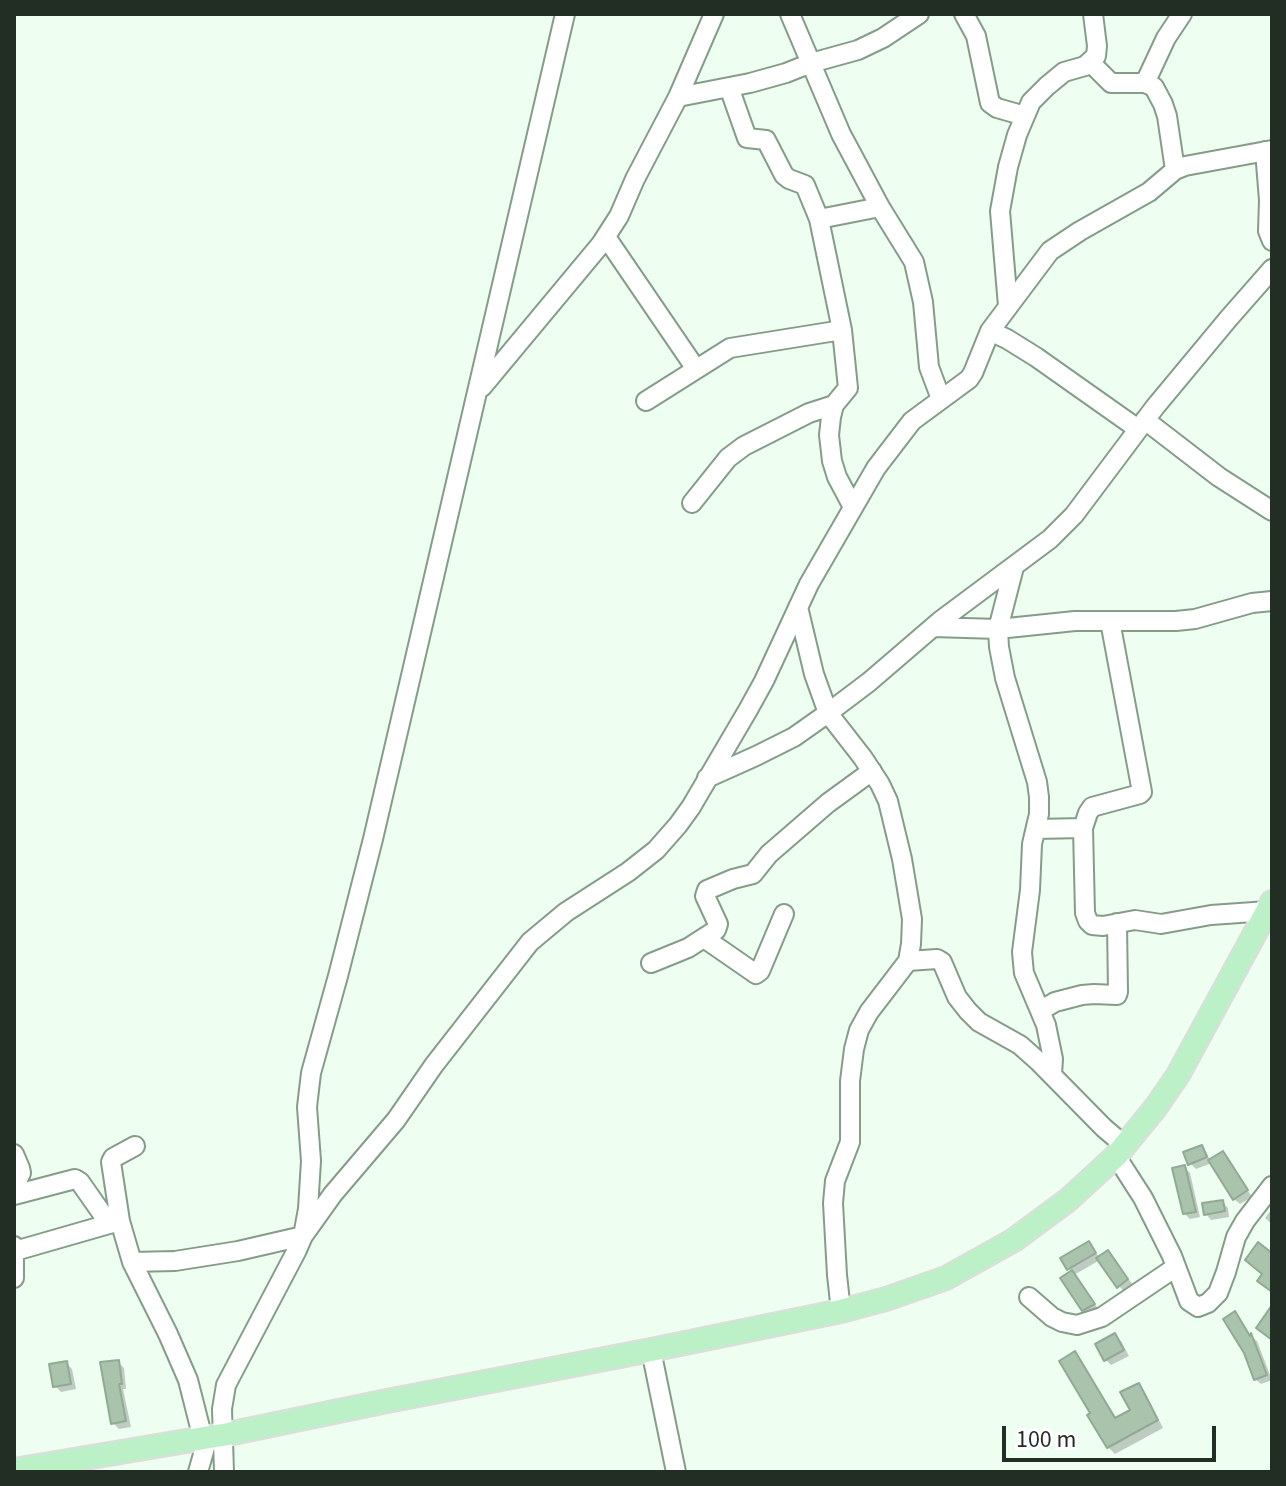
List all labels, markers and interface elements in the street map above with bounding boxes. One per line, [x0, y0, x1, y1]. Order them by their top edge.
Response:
scale bar [1006, 1410, 1220, 1460]
text: 100 m [1016, 1422, 1076, 1457]

